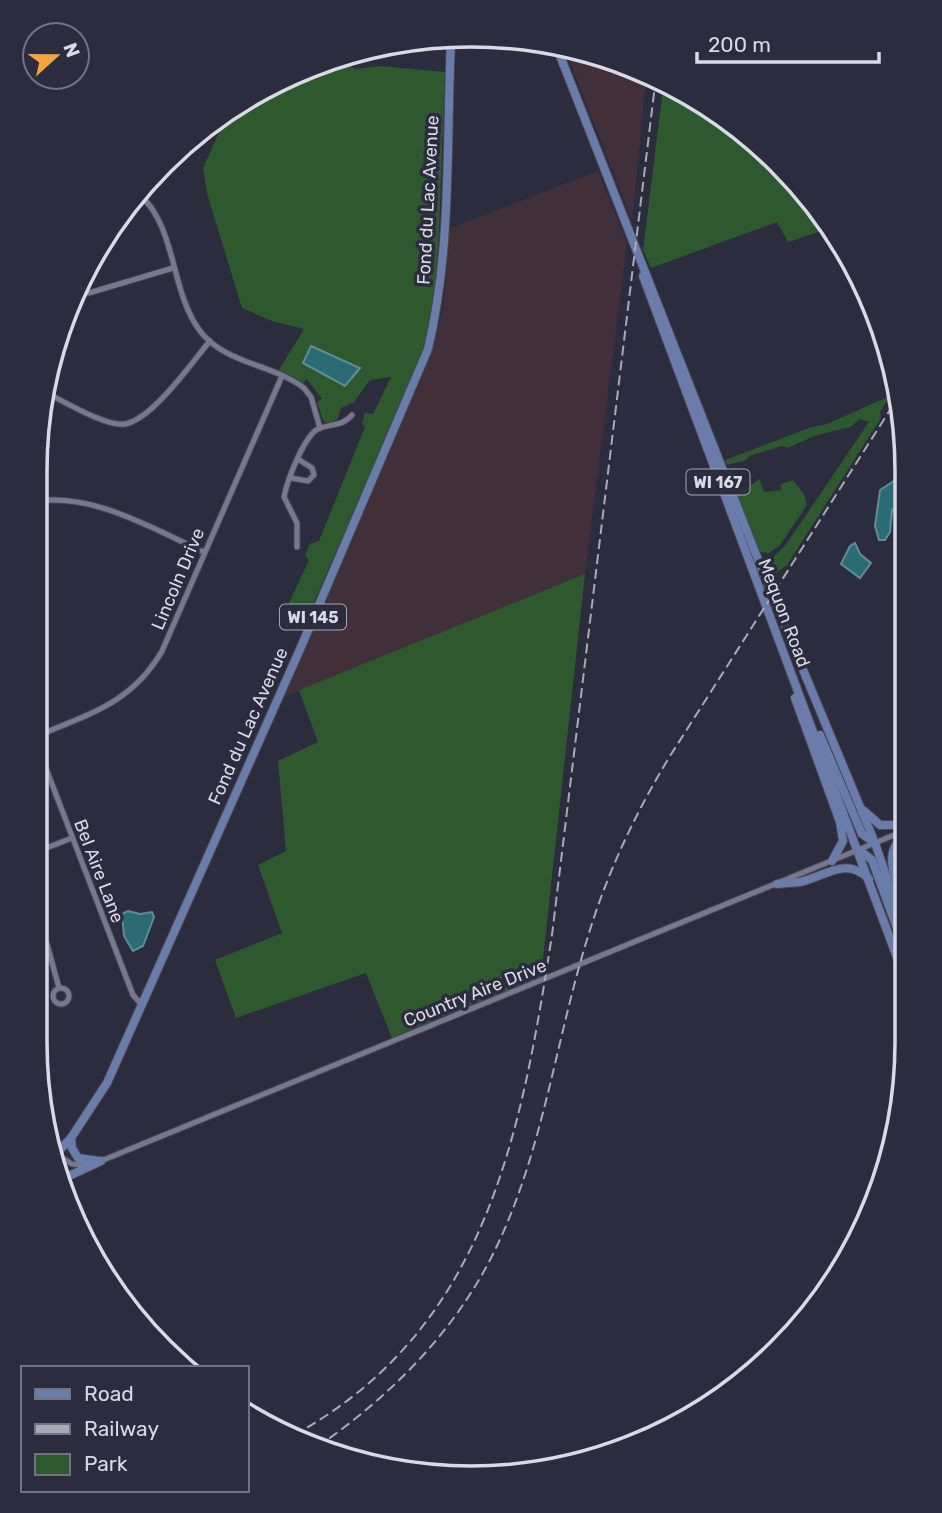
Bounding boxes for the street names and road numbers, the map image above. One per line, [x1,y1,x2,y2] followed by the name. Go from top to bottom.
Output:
[413,115,443,285] street label: Fond du Lac Avenue
[686,470,750,495] road number: WI 167
[147,525,209,633] street label: Lincoln Drive
[753,556,815,670] street label: Mequon Road
[280,604,346,630] road number: WI 145
[203,644,293,808] street label: Fond du Lac Avenue
[69,816,129,926] street label: Bel Aire Lane
[400,954,550,1032] street label: Country Aire Drive

